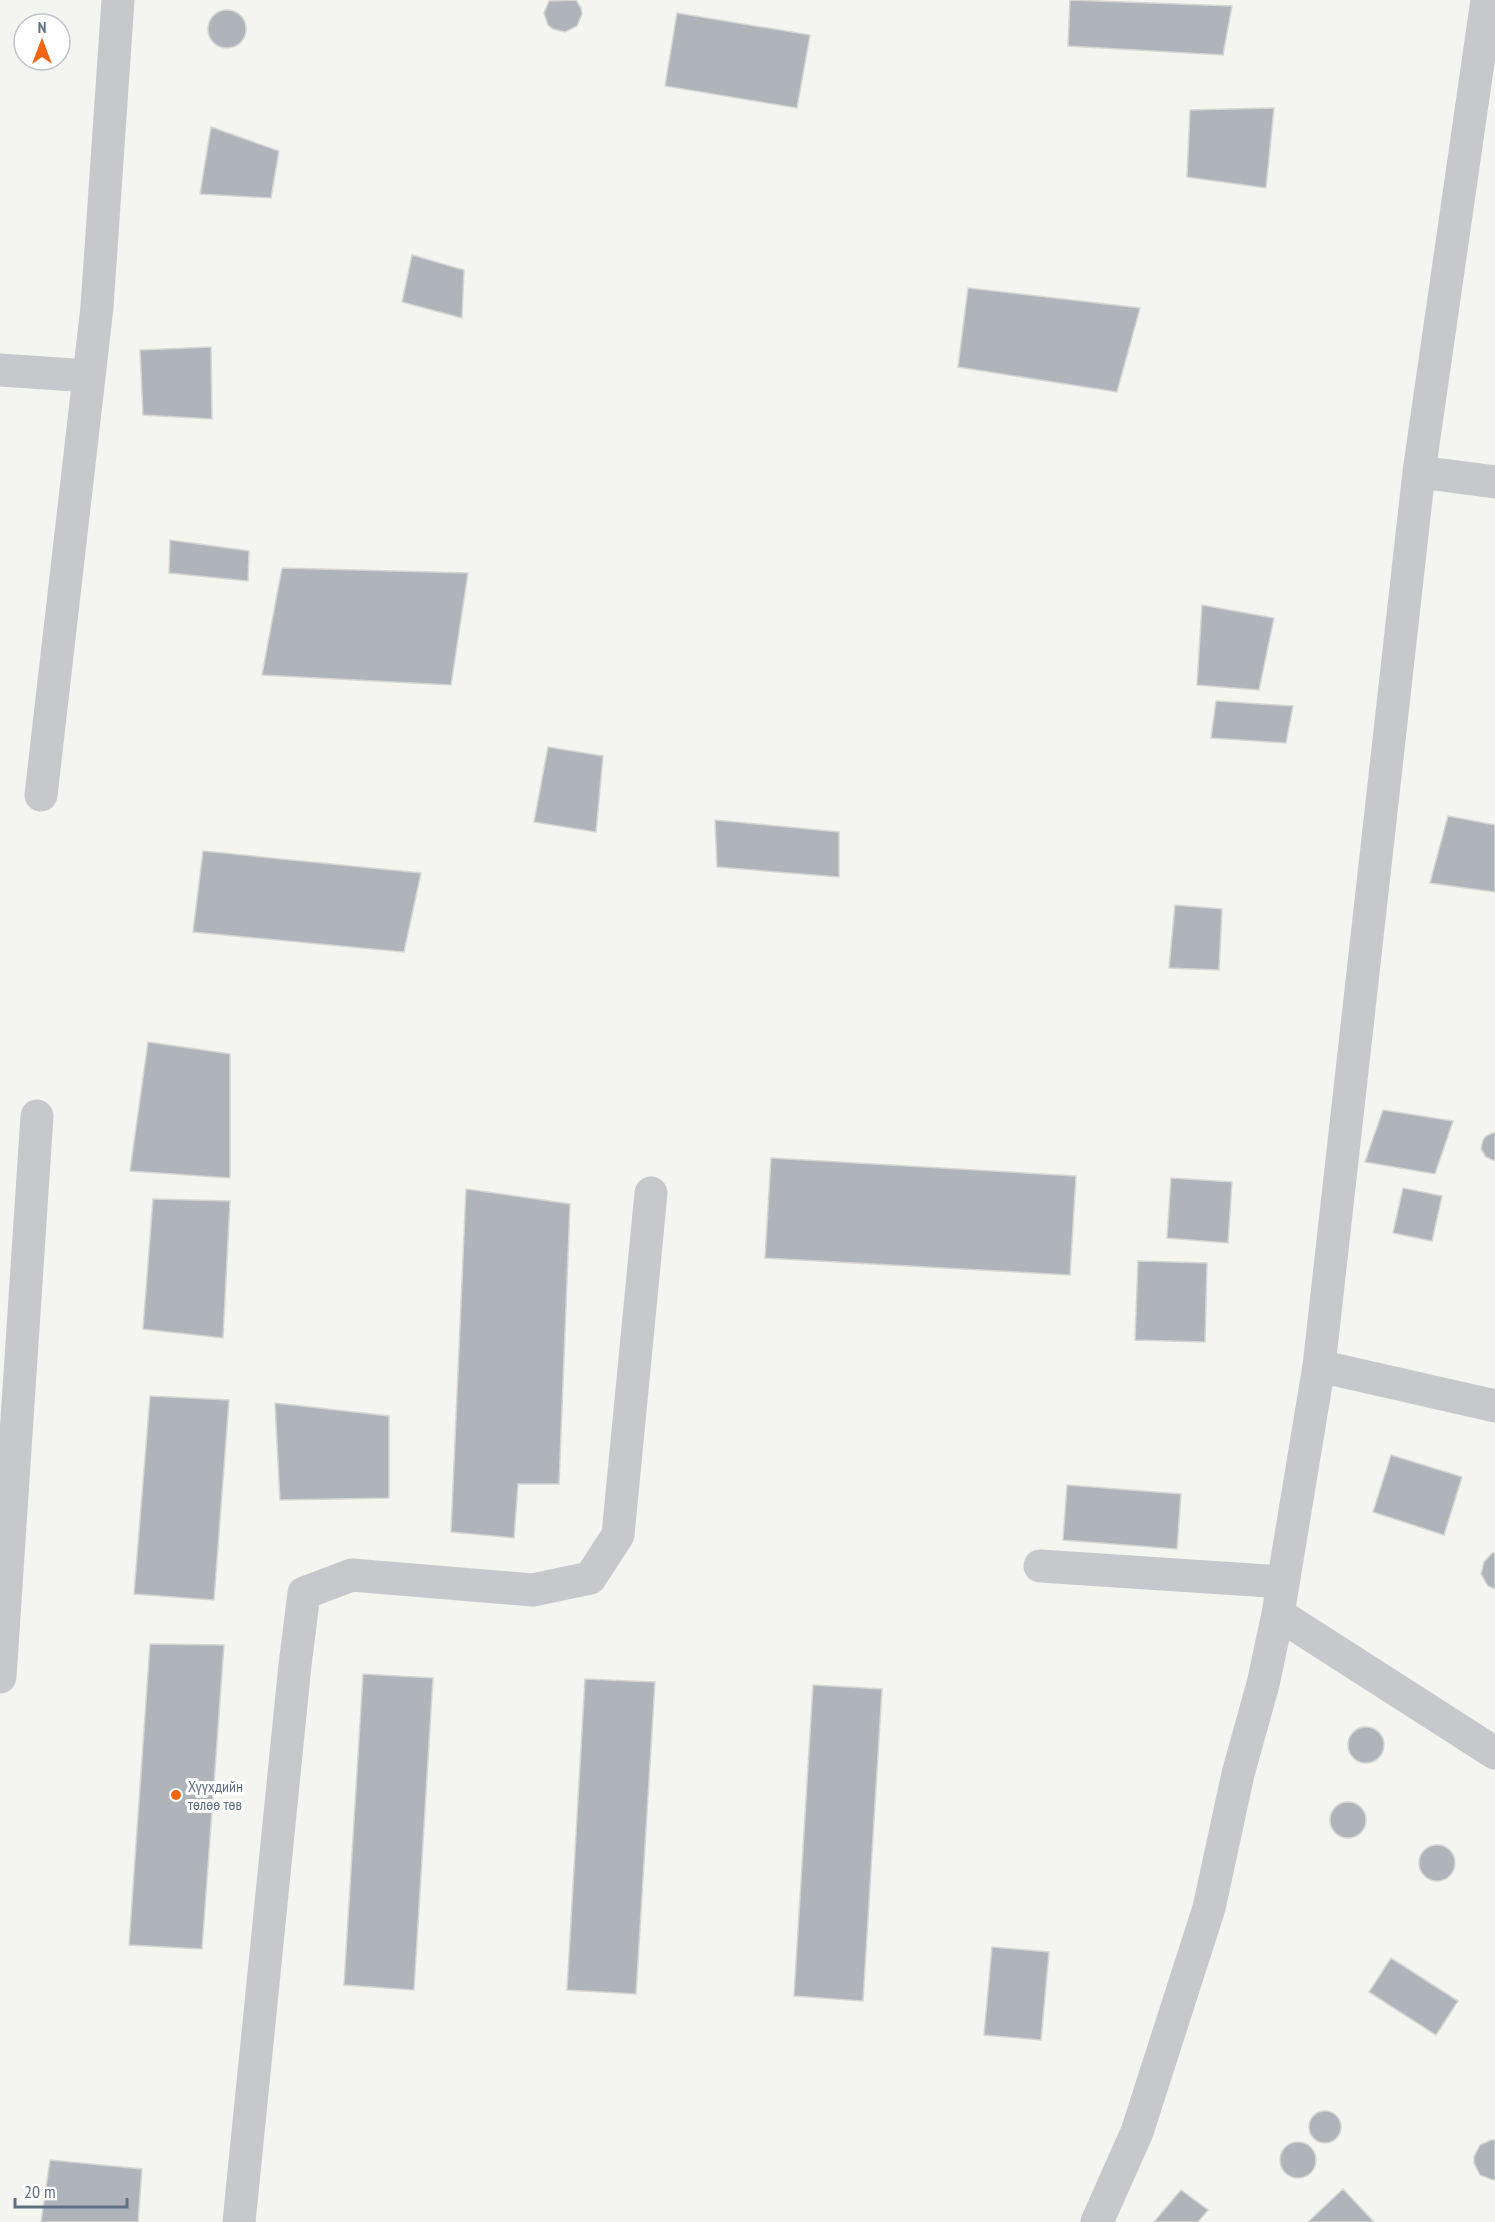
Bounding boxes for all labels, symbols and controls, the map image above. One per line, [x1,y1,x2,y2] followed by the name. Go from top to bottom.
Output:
[12,12,72,72] north arrow
[38,17,46,37] text: N
[188,1776,243,1814] place label: Хүүхдийн төлөө төв
[169,1788,183,1802] marker: Хүүхдийн төлөө төв
[15,2171,128,2209] scale bar
[24,2180,56,2203] text: 20 m

